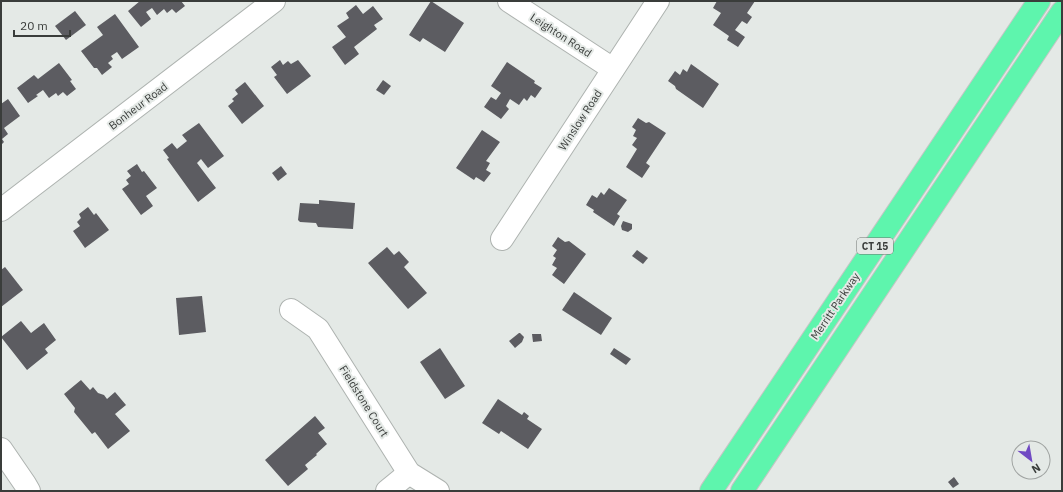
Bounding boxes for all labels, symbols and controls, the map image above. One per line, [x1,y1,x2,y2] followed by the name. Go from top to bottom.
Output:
[528,10,594,60] street label: Leighton Road
[14,12,70,38] scale bar
[20,18,48,33] text: 20 m
[106,79,170,133] street label: Bonheur Road
[555,87,605,153] street label: Winslow Road
[857,238,893,254] road number: CT 15
[807,269,863,342] street label: Merritt Parkway
[336,363,392,439] street label: Fieldstone Court
[1011,440,1051,480] north arrow
[1029,461,1043,477] text: N

